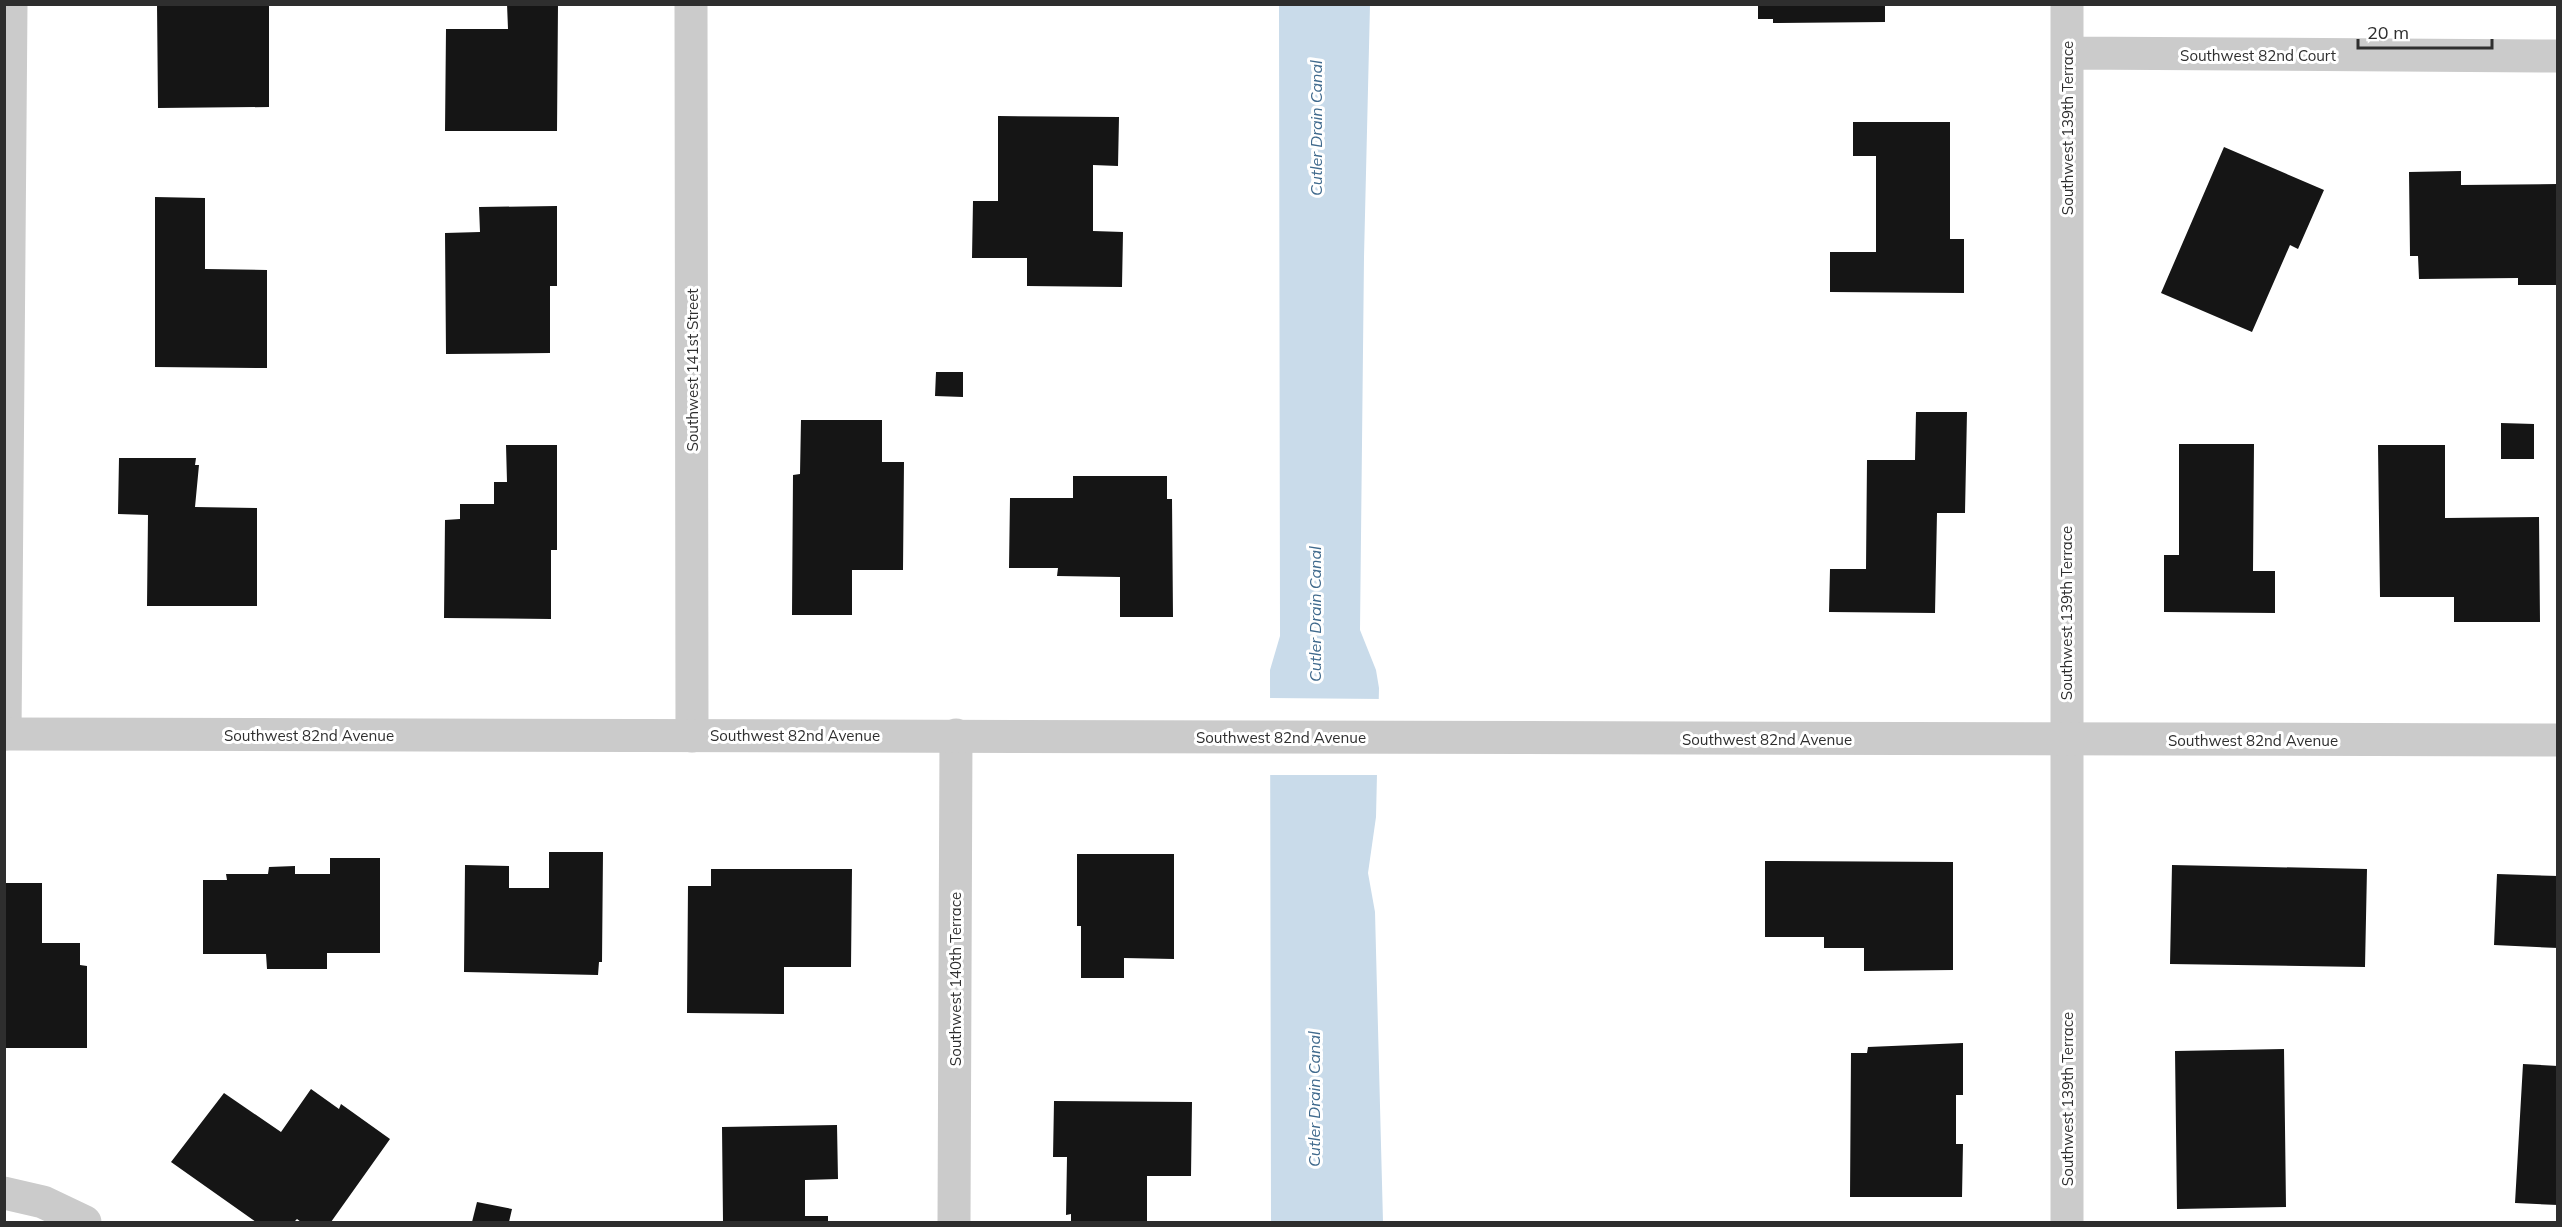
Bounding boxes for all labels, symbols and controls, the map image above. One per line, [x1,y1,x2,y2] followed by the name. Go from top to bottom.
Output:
[2358,12,2492,50] scale bar
[2367,21,2409,44] text: 20 m
[2058,41,2077,215] street label: Southwest 139th Terrace
[2180,46,2336,65] street label: Southwest 82nd Court
[1306,60,1326,196] water label: Cutler Drain Canal
[683,288,702,452] street label: Southwest 141st Street
[2057,526,2076,700] street label: Southwest 139th Terrace
[1305,546,1325,682] water label: Cutler Drain Canal
[224,726,394,745] street label: Southwest 82nd Avenue
[710,726,880,745] street label: Southwest 82nd Avenue
[1196,728,1366,747] street label: Southwest 82nd Avenue
[1682,730,1852,749] street label: Southwest 82nd Avenue
[2168,731,2338,750] street label: Southwest 82nd Avenue
[946,892,965,1066] street label: Southwest 140th Terrace
[2058,1012,2077,1186] street label: Southwest 139th Terrace
[1304,1031,1324,1167] water label: Cutler Drain Canal

